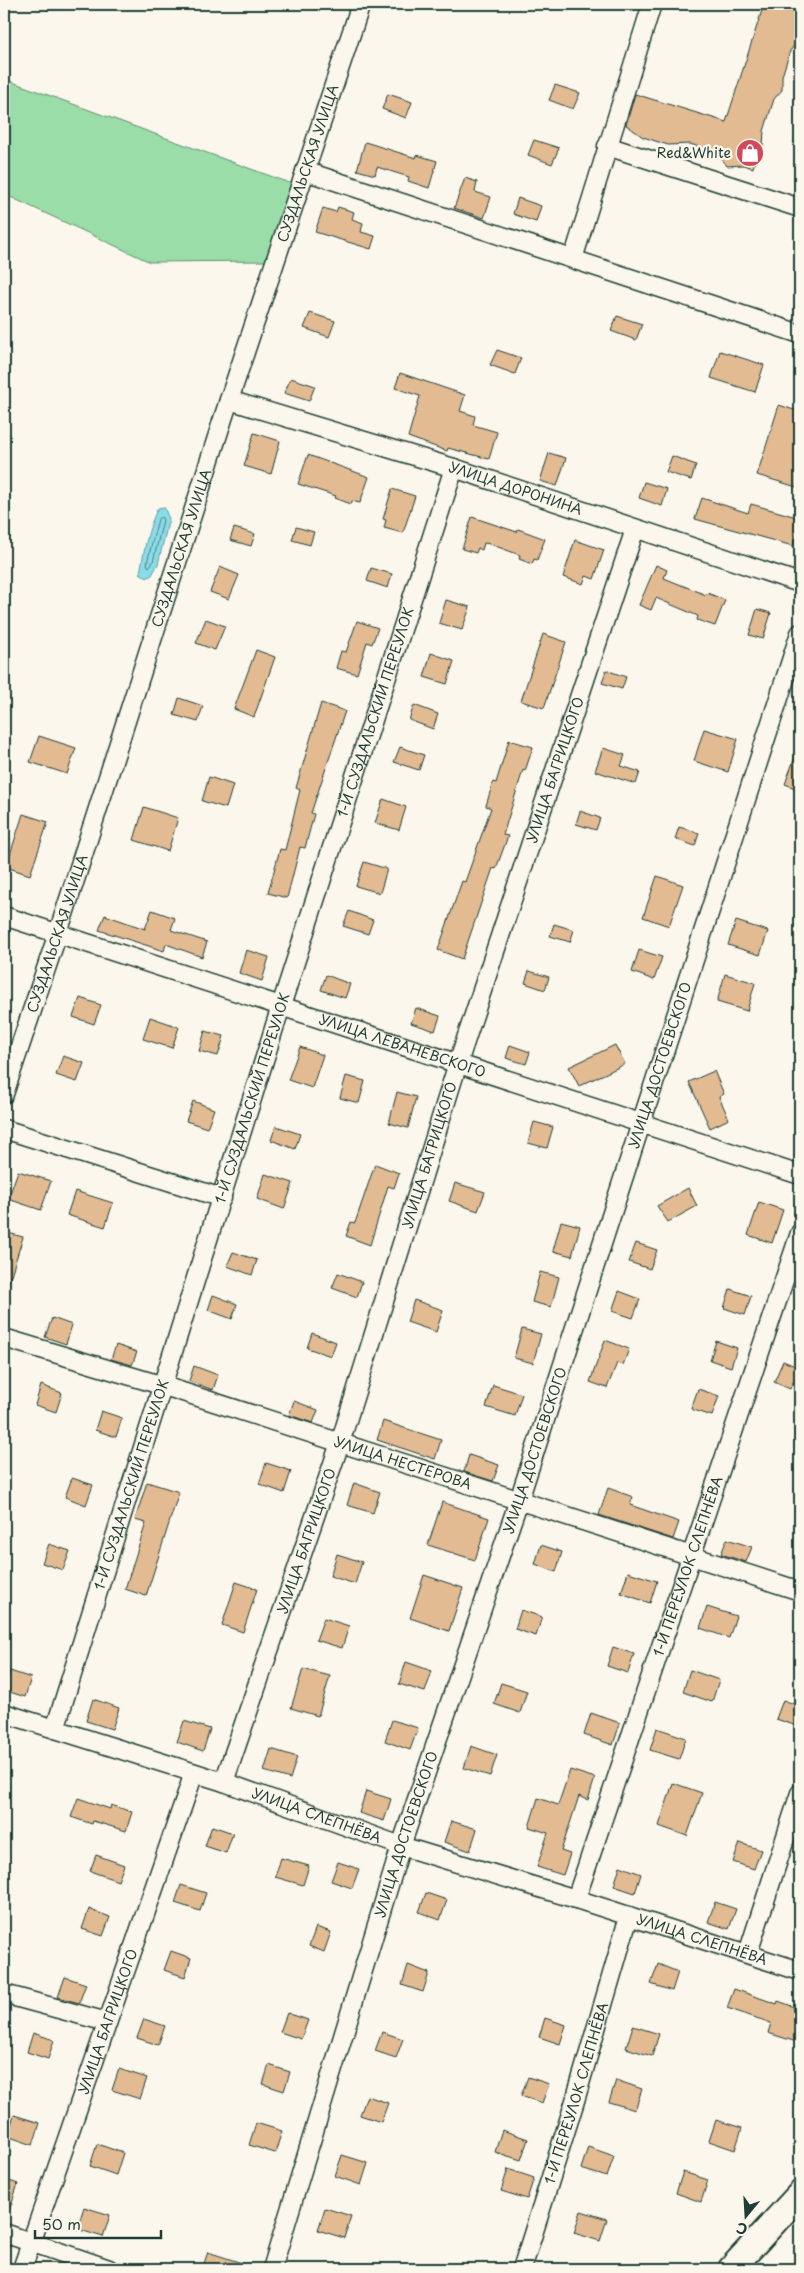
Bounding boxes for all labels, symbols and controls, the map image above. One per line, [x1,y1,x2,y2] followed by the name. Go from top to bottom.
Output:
[271,81,344,245] street label: СУЗДАЛЬСКАЯ УЛИЦА
[735,138,765,168] shop icon: Red&White
[656,142,731,163] place label: Red&White
[446,456,586,520] street label: УЛИЦА ДОРОНИНА
[146,466,216,630] street label: СУЗДАЛЬСКАЯ УЛИЦА
[331,604,419,820] street label: 1-Й СУЗДАЛЬСКИЙ ПЕРЕУЛОК
[521,694,589,845] street label: УЛИЦА БАГРИЦКОГО
[21,851,93,1015] street label: СУЗДАЛЬСКАЯ УЛИЦА
[623,979,696,1151] street label: УЛИЦА ДОСТОЕВСКОГО
[209,990,295,1206] street label: 1-Й СУЗДАЛЬСКИЙ ПЕРЕУЛОК
[317,1008,489,1082] street label: УЛИЦА ЛЕВАНЕВСКОГО
[396,1079,462,1231] street label: УЛИЦА БАГРИЦКОГО
[497,1364,571,1536] street label: УЛИЦА ДОСТОЕВСКОГО
[88,1377,174,1592] street label: 1-Й СУЗДАЛЬСКИЙ ПЕРЕУЛОК
[332,1431,474,1494] street label: УЛИЦА НЕСТЕРОВА
[271,1465,341,1616] street label: УЛИЦА БАГРИЦКОГО
[647,1473,727,1659] street label: 1-Й ПЕРЕУЛОК СЛЕПНЁВА
[369,1748,443,1920] street label: УЛИЦА ДОСТОЕВСКОГО
[249,1782,384,1848] street label: УЛИЦА СЛЕПНЁВА
[634,1908,770,1970] street label: УЛИЦА СЛЕПНЁВА
[72,1946,142,2097] street label: УЛИЦА БАГРИЦКОГО
[538,2000,613,2187] street label: 1-Й ПЕРЕУЛОК СЛЕПНЁВА
[722,2190,772,2240] north arrow
[35,2208,161,2240] scale bar
[42,2212,81,2235] text: 50 m
[734,2217,750,2240] text: С

